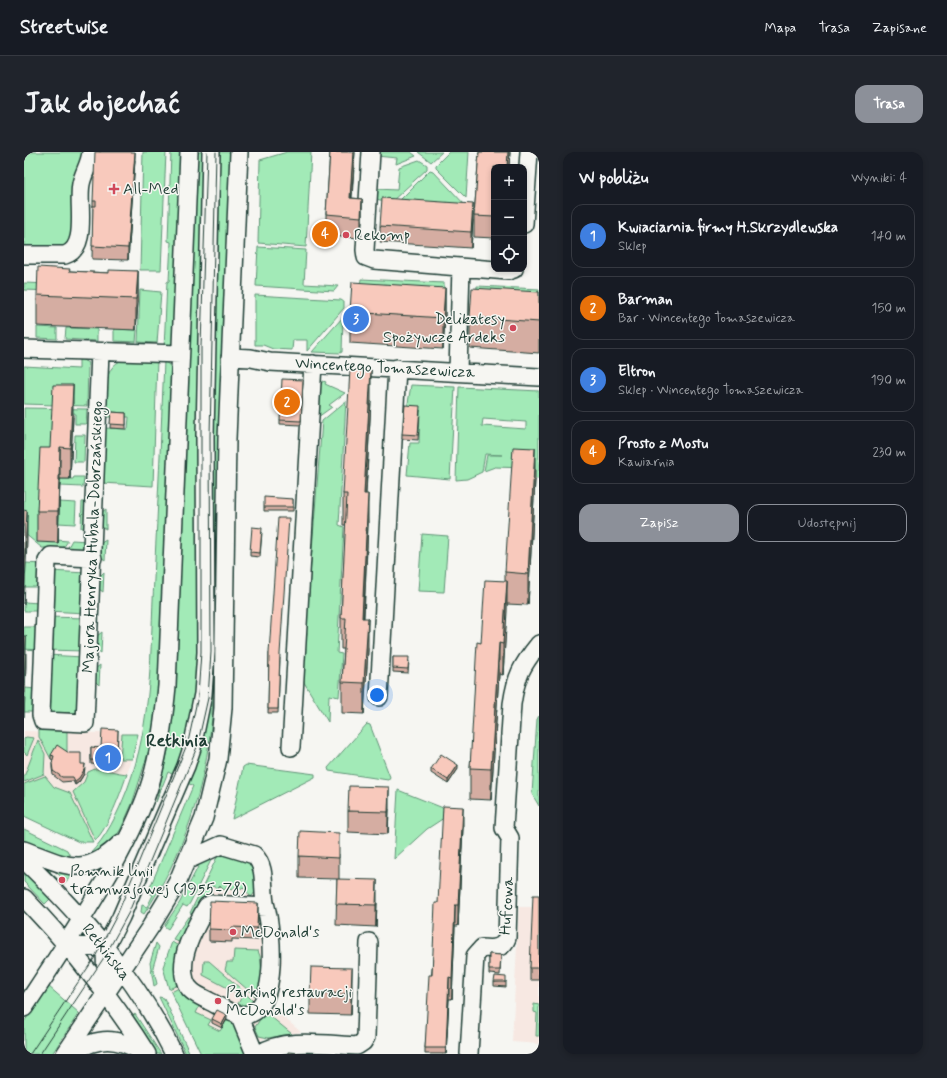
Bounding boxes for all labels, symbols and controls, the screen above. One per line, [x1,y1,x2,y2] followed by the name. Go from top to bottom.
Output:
[20,15,108,40] text: Streetwise
[765,19,796,37] text: Mapa
[818,19,850,37] text: Trasa
[872,19,927,37] text: Zapisane
[855,85,923,123] button: Trasa
[24,86,180,123] text: Jak dojechać
[491,164,527,272] map controls
[491,164,527,200] button: +
[579,167,648,189] text: W pobliżu
[851,170,907,187] text: Wyniki: 4
[123,179,178,200] place label: All-Med
[108,183,120,195] marker: All-Med
[491,200,527,236] button: −
[618,218,838,238] text: Kwiaciarnia firmy H.Skrzydlewska
[312,219,338,249] pin: 4
[354,225,410,246] place label: Rekomp
[590,228,596,245] text: 1
[871,228,906,245] text: 140 m
[341,230,351,240] marker: Rekomp
[491,236,527,272] button: locate
[618,238,647,255] text: Sklep
[618,290,672,310] text: Barman
[590,300,596,317] text: 2
[872,300,906,317] text: 150 m
[343,304,369,334] pin: 3
[383,309,505,348] place label: Delikatesy Spożywcze Ardeks
[618,310,795,327] text: Bar · Wincentego Tomaszewicza
[508,323,518,333] marker: Delikatesy Spożywcze Ardeks
[294,353,476,384] street label: Wincentego Tomaszewicza
[618,362,656,382] text: Eltron
[590,372,596,389] text: 3
[871,372,906,389] text: 190 m
[618,382,803,399] text: Sklep · Wincentego Tomaszewicza
[274,387,300,417] pin: 2
[78,401,109,673] street label: Majora Henryka Hubala-Dobrzańskiego
[618,434,708,454] text: Prosto z Mostu
[589,444,597,461] text: 4
[872,444,906,461] text: 230 m
[618,454,675,471] text: Kawiarnia
[579,504,739,542] button: Zapisz
[747,504,907,542] button: Udostępnij
[367,685,387,705] your location
[146,729,208,753] district label: Retkinia
[95,743,121,773] pin: 1
[69,861,247,900] place label: Pomnik linii tramwajowej (1955-78)
[57,875,67,885] marker: Pomnik linii tramwajowej (1955-78)
[495,876,519,936] street label: Hufcowa
[77,919,135,985] street label: Retkińska
[241,922,320,943] place label: McDonald's
[228,927,238,937] marker: McDonald's
[226,982,352,1021] place label: Parking restauracji McDonald's
[213,996,223,1006] marker: Parking restauracji McDonald's

